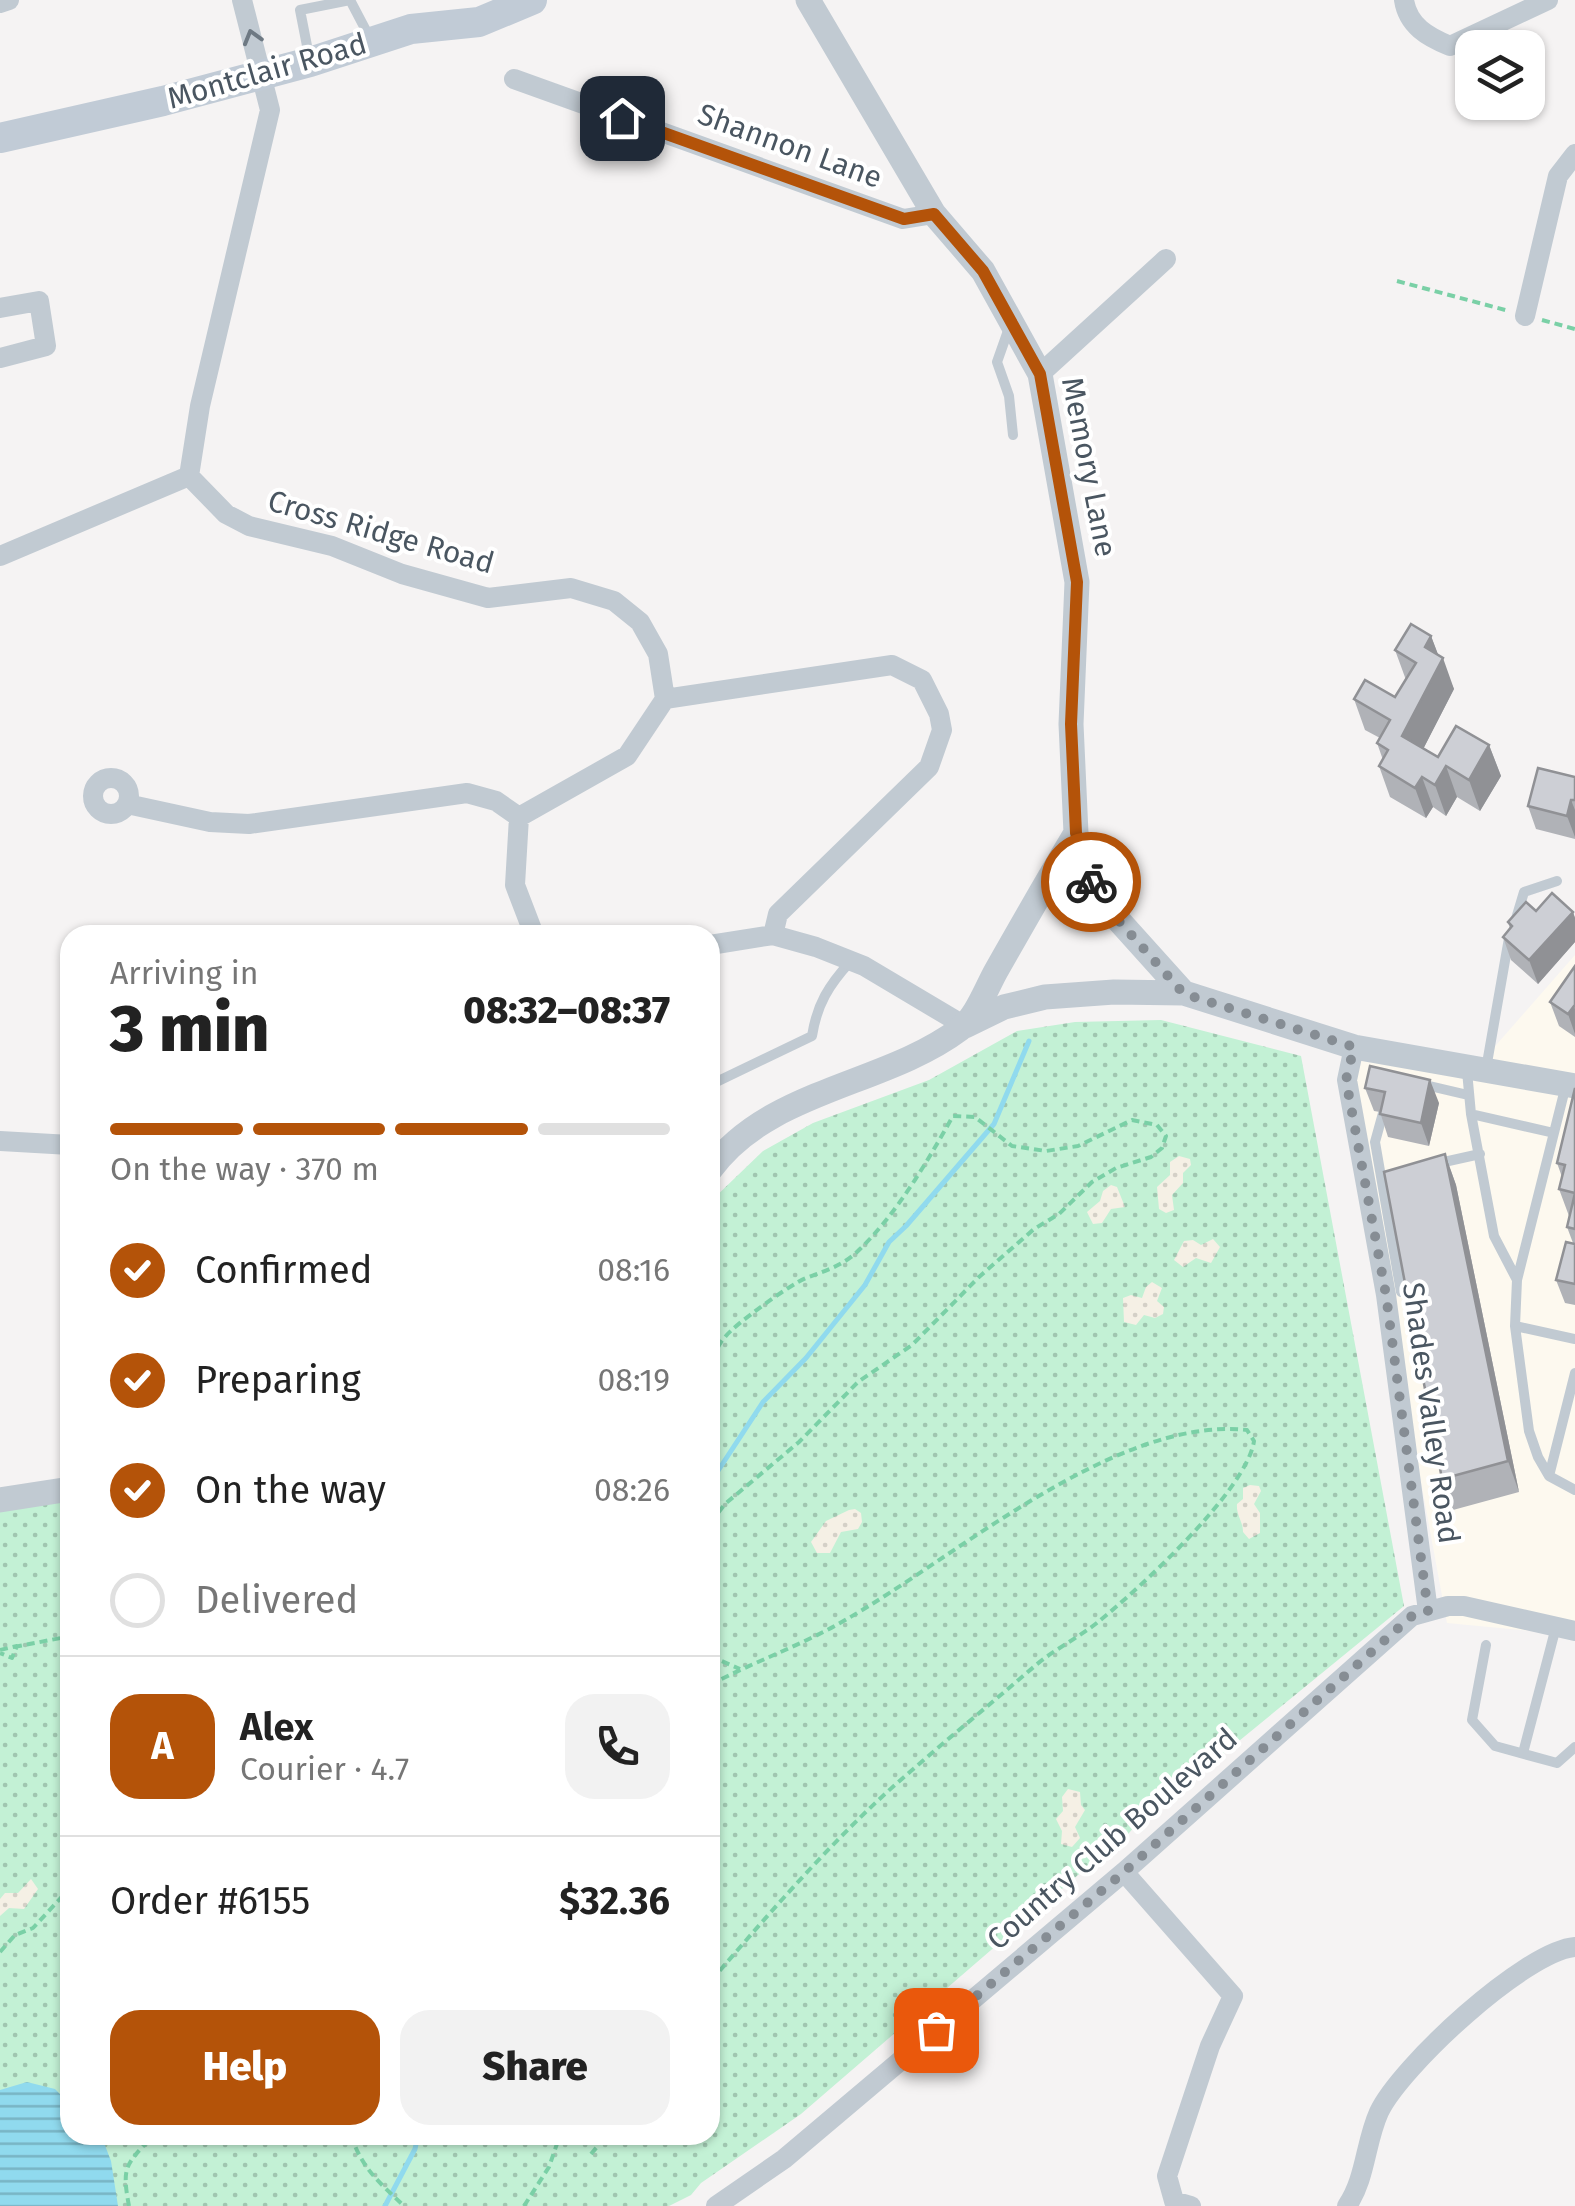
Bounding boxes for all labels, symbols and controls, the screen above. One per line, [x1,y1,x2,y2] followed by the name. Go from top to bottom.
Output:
[163,25,371,117] street label: Montclair Road
[243,29,264,46] one-way arrow
[1455,30,1545,120] map controls
[1455,30,1545,120] button: layers
[580,76,665,161] pin
[595,91,650,146] icon: home
[693,96,887,196] street label: Shannon Lane
[1054,374,1124,560] street label: Memory Lane
[264,483,498,581] street label: Cross Ridge Road
[1041,832,1141,932] courier
[1064,855,1119,910] icon: bike
[110,954,258,992] text: Arriving in
[463,987,670,1033] text: 08:32–08:37
[110,990,269,1068] text: 3 min
[110,1150,379,1188] text: On the way · 370 m
[110,1243,165,1298] icon: check
[195,1247,373,1293] text: Confirmed
[597,1251,670,1289] text: 08:16
[1395,1280,1467,1546] street label: Shades Valley Road
[110,1353,165,1408] icon: check
[195,1357,361,1403] text: Preparing
[597,1361,670,1399] text: 08:19
[110,1463,165,1518] icon: check
[195,1467,386,1513] text: On the way
[594,1471,670,1509] text: 08:26
[195,1577,358,1623] text: Delivered
[565,1694,670,1799] button: phone
[240,1704,313,1750] text: Alex
[980,1721,1244,1957] street label: Country Club Boulevard
[151,1723,174,1769] text: A
[240,1750,409,1788] text: Courier · 4.7
[110,1878,310,1924] text: Order #6155
[559,1878,670,1924] text: $32.36
[894,1988,979,2073] pin
[909,2003,964,2058] icon: bag
[110,2010,380,2125] button: Help
[400,2010,670,2125] button: Share

